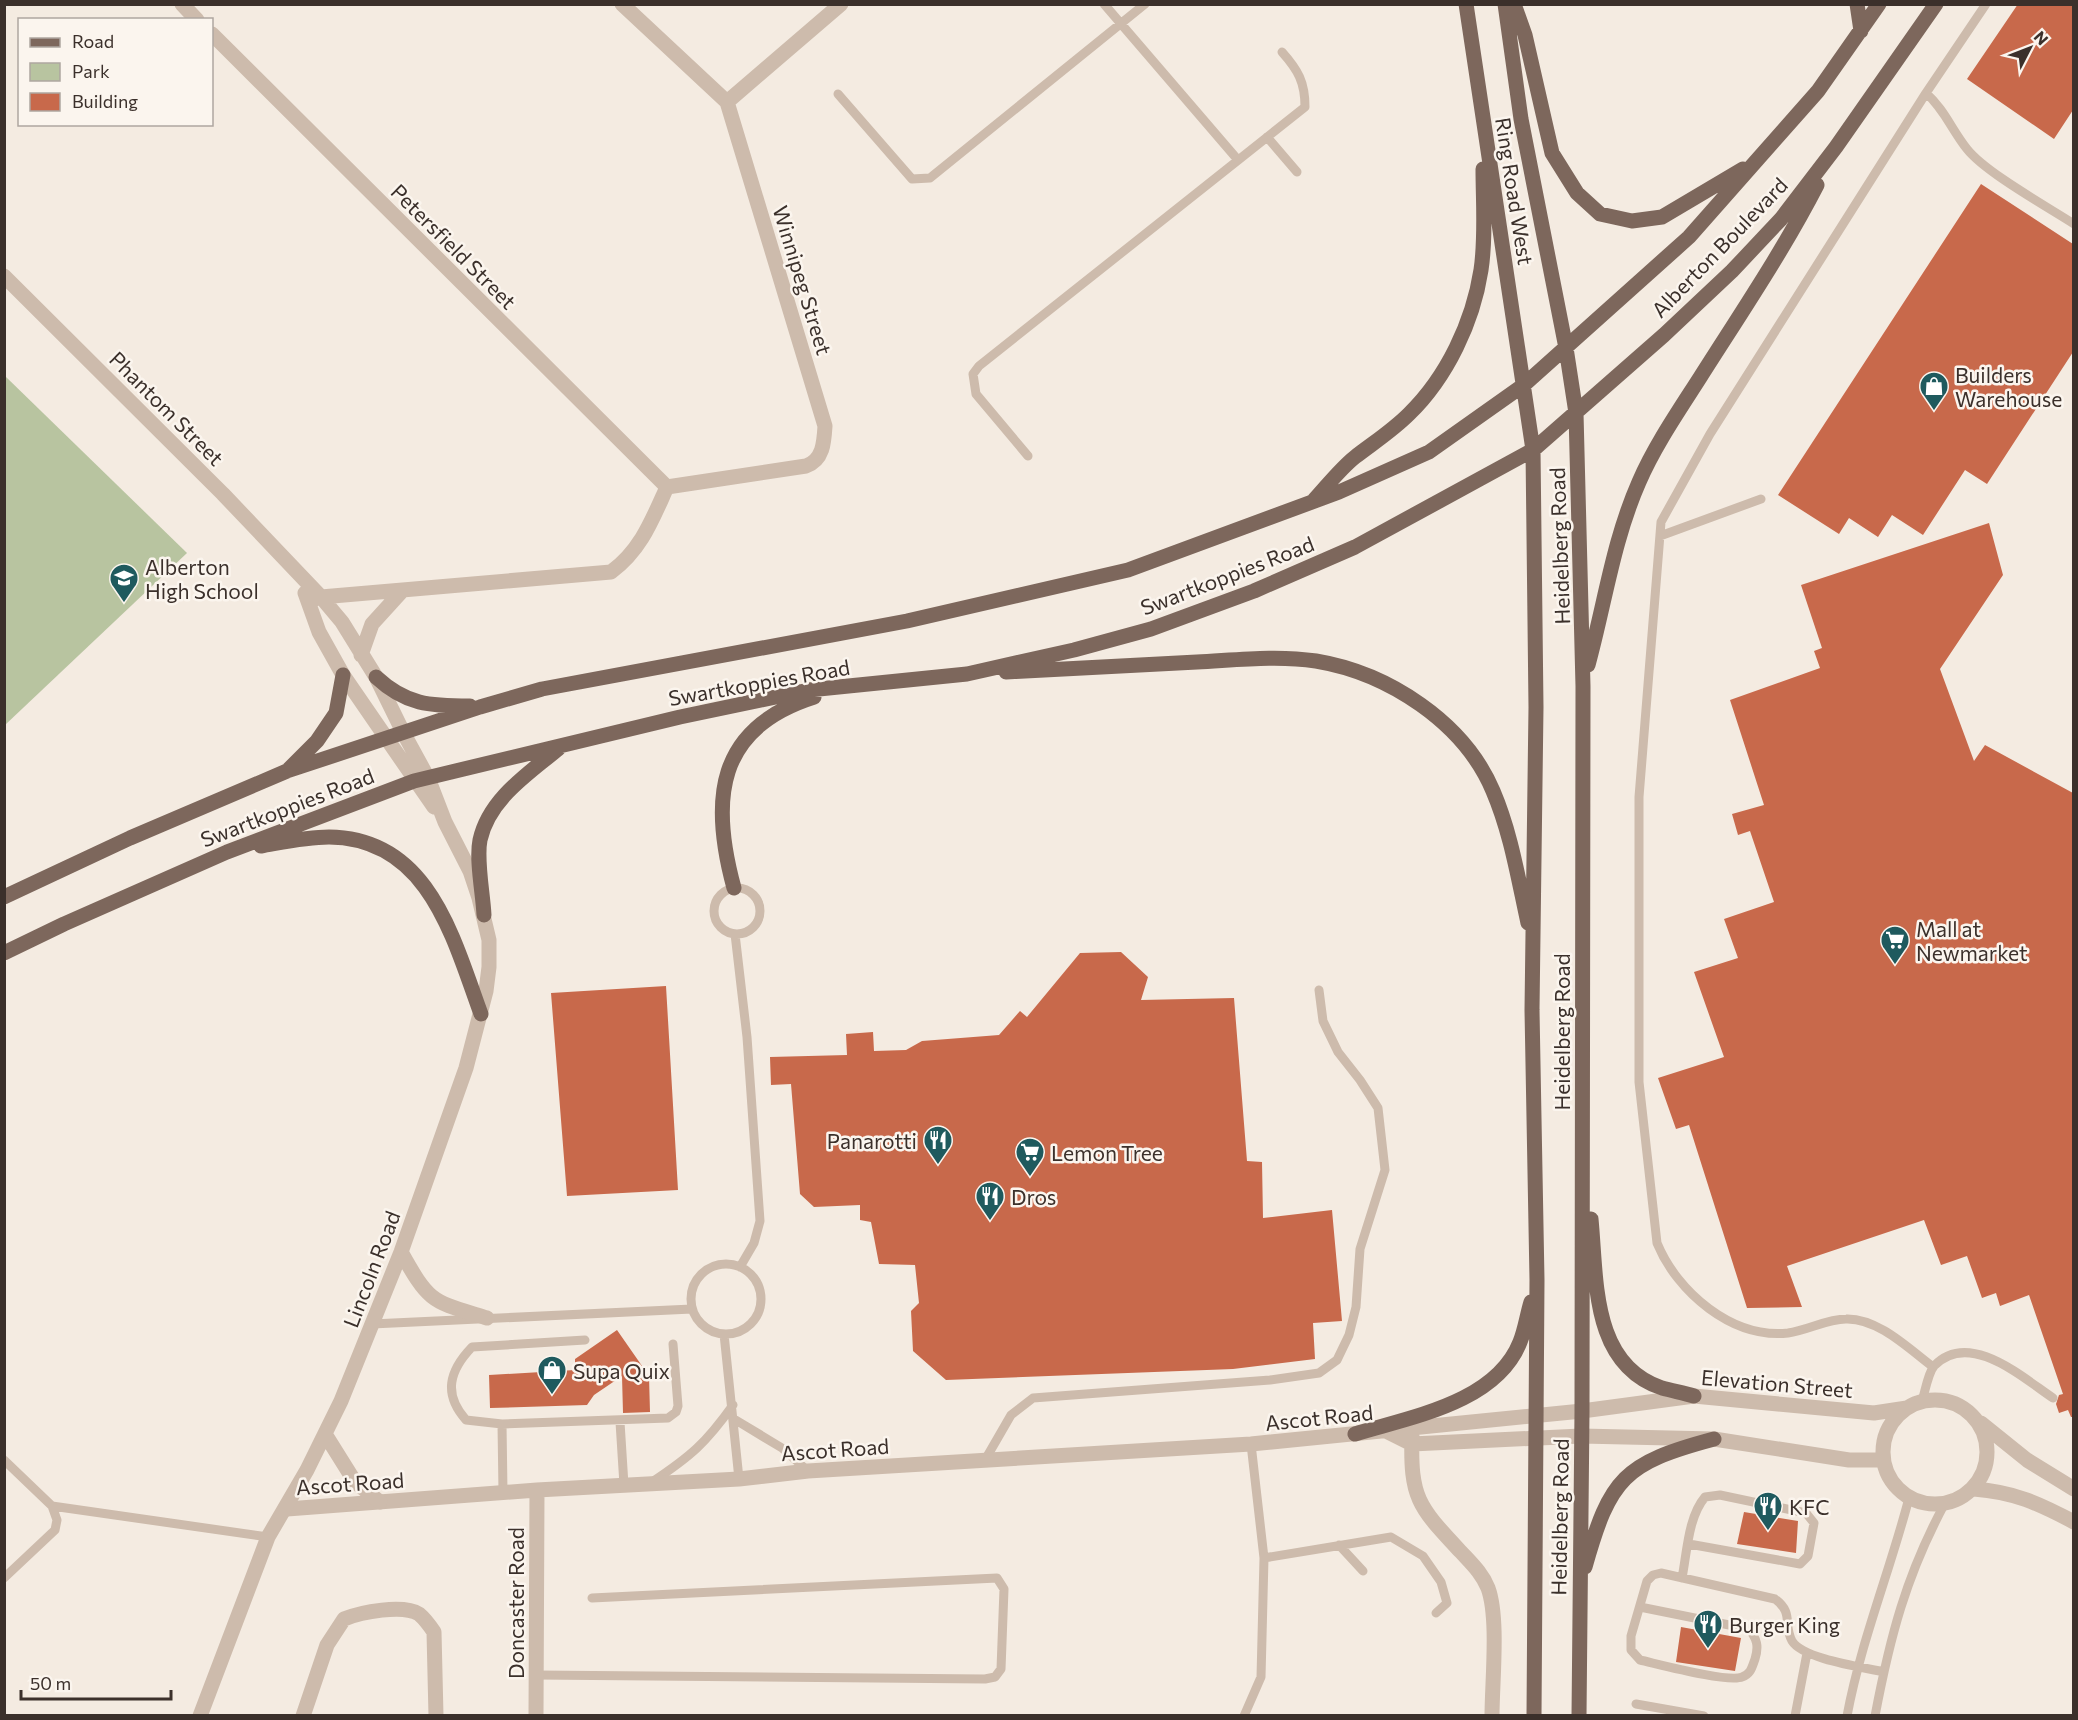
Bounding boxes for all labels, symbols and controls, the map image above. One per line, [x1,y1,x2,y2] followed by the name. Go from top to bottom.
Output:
[18,18,213,126] legend
[2000,18,2060,78] north arrow
[2030,27,2053,48] text: N
[72,30,114,52] text: Road
[72,60,110,82] text: Park
[72,90,138,112] text: Building
[1491,115,1539,267] street label: Ring Road West
[1646,172,1792,322] street label: Alberton Boulevard
[386,178,522,314] street label: Petersfield Street
[768,202,838,358] street label: Winnipeg Street
[105,346,229,470] street label: Phantom Street
[1955,362,2062,411] place label: Builders Warehouse
[1918,370,1950,412] shop icon: Builders Warehouse
[1544,467,1574,625] street label: Heidelberg Road
[1137,530,1317,620] street label: Swartkoppies Road
[145,554,259,603] place label: Alberton High School
[108,562,140,604] school or university icon: Alberton High School
[666,654,852,710] street label: Swartkoppies Road
[197,762,377,852] street label: Swartkoppies Road
[1916,916,2028,965] place label: Mall at Newmarket
[1879,924,1911,966] supermarket icon: Mall at Newmarket
[1549,953,1574,1111] street label: Heidelberg Road
[922,1124,954,1166] restaurant icon: Panarotti
[827,1128,917,1153] place label: Panarotti
[1014,1136,1046,1178] supermarket icon: Lemon Tree
[1051,1140,1163,1165] place label: Lemon Tree
[974,1180,1006,1222] restaurant icon: Dros
[1011,1184,1056,1209] place label: Dros
[337,1207,405,1331] street label: Lincoln Road
[536,1354,568,1396] shop icon: Supa Quix
[573,1358,670,1383] place label: Supa Quix
[1700,1364,1854,1402] street label: Elevation Street
[1264,1399,1374,1435] street label: Ascot Road
[780,1433,890,1465] street label: Ascot Road
[1545,1438,1573,1596] street label: Heidelberg Road
[295,1467,405,1499] street label: Ascot Road
[1752,1490,1784,1532] restaurant icon: KFC
[1789,1494,1830,1519] place label: KFC
[503,1527,528,1679] street label: Doncaster Road
[1692,1608,1724,1650] restaurant icon: Burger King
[1729,1612,1840,1637] place label: Burger King
[21,1663,171,1701] scale bar
[30,1672,71,1694] text: 50 m

